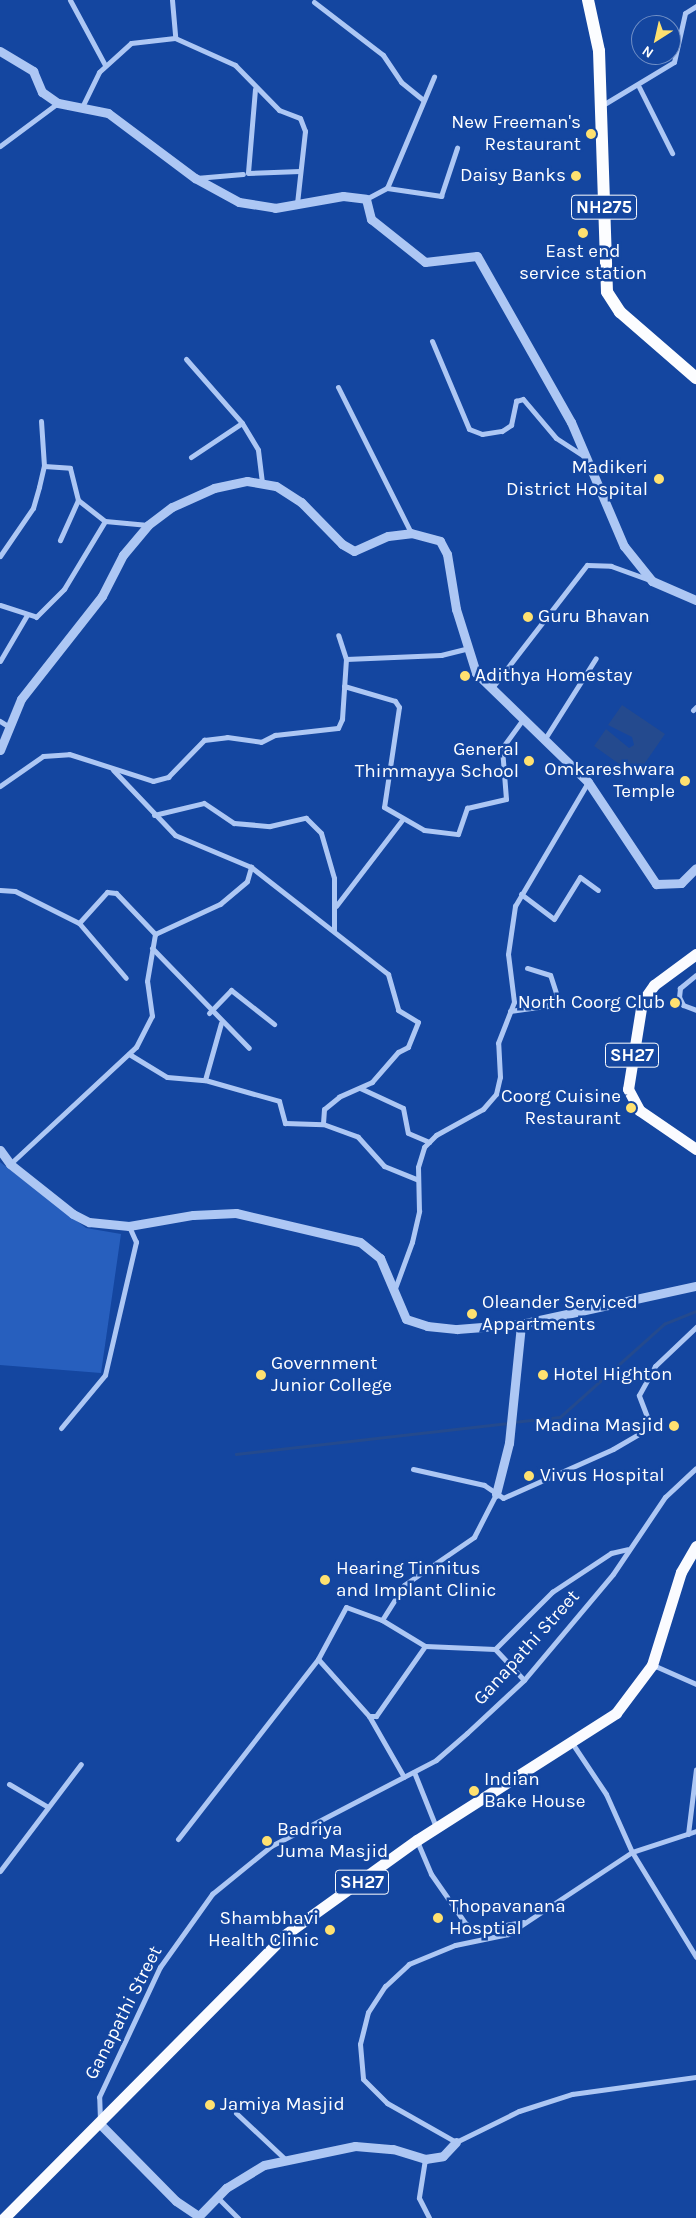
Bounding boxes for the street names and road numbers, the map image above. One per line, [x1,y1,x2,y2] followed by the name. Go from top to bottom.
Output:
[570,192,638,222] road number: NH275
[604,1040,660,1070] road number: SH27
[469,1586,585,1710] street label: Ganapathi Street
[334,1866,390,1898] road number: SH27
[80,1942,168,2084] street label: Ganapathi Street

